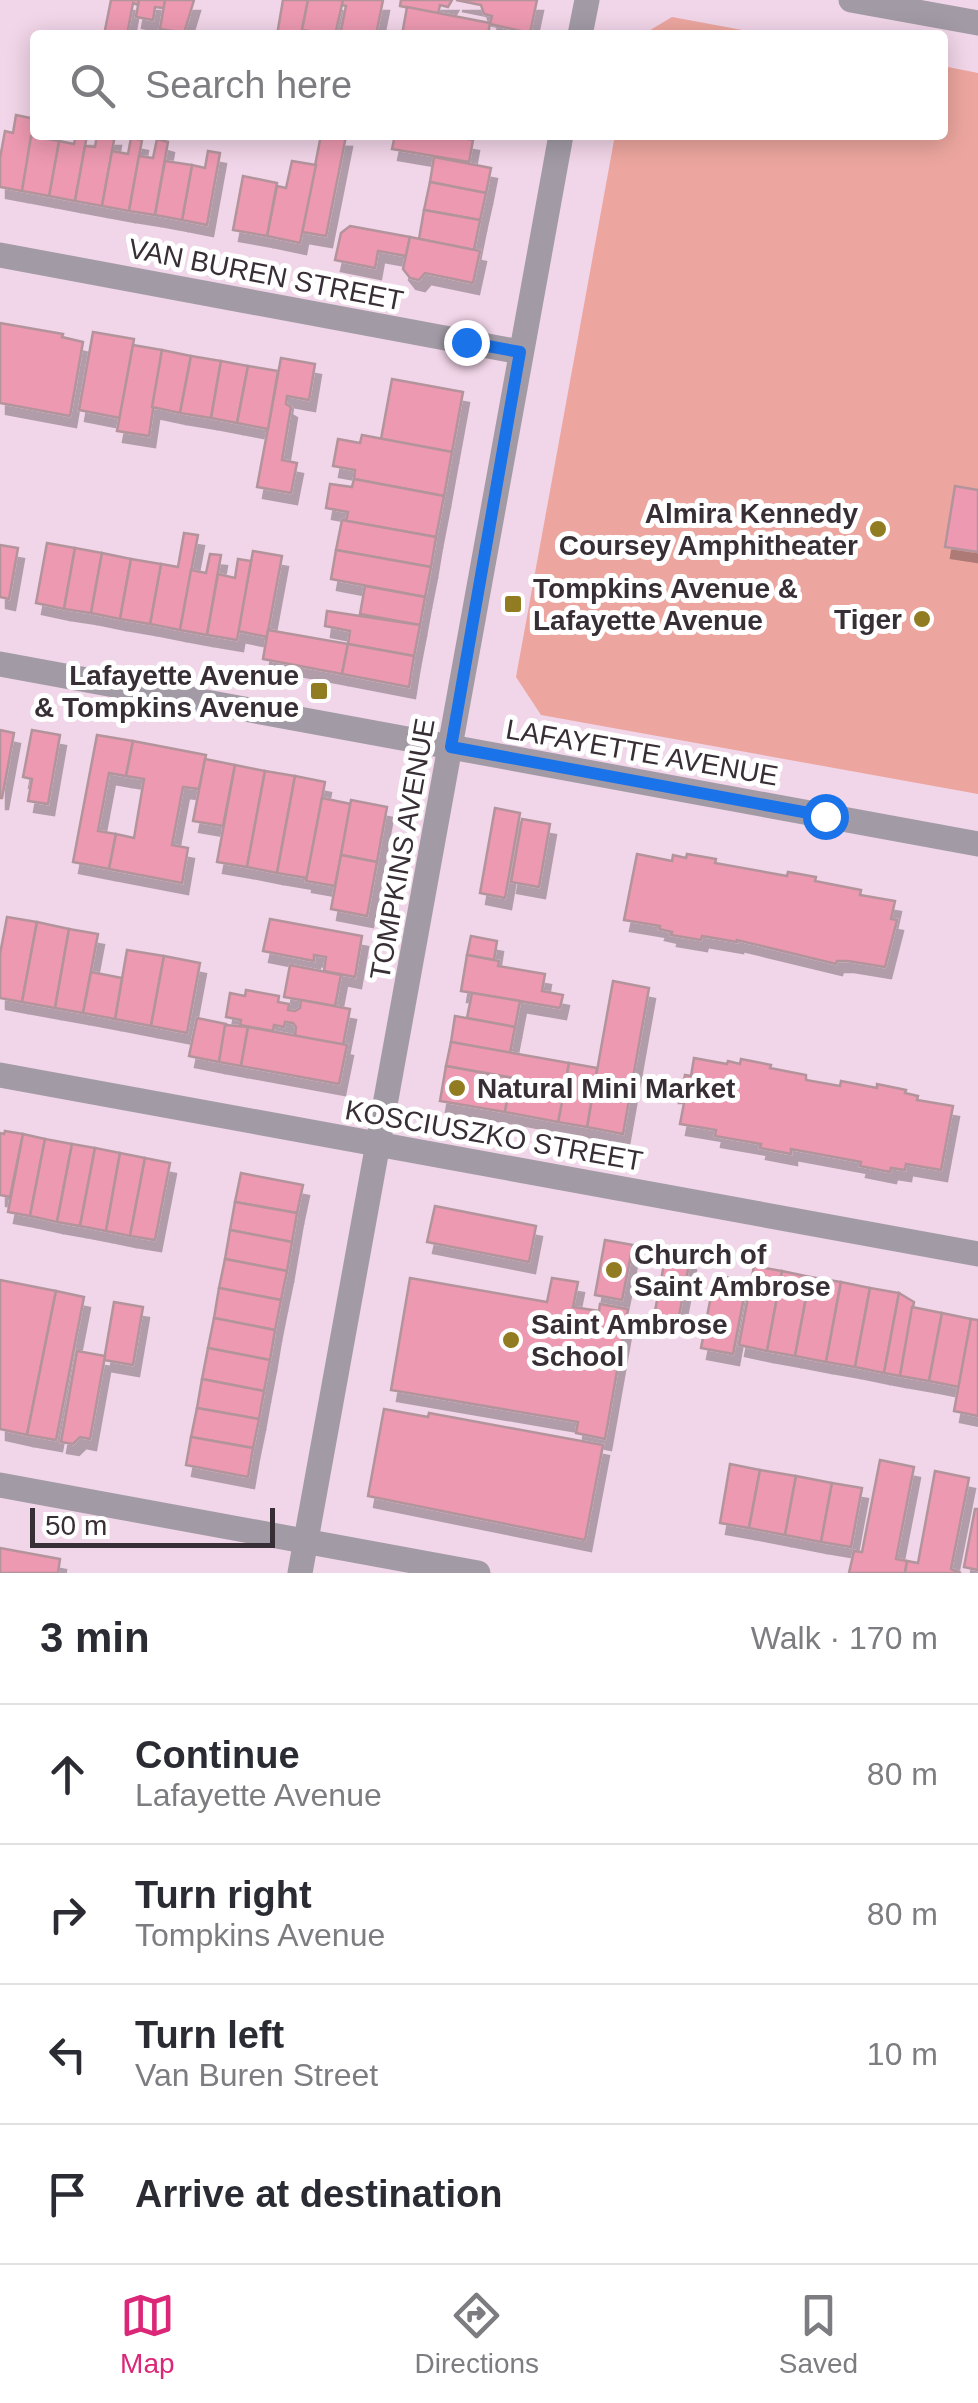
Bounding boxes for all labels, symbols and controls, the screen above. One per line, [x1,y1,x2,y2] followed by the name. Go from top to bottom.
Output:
[30,30,948,140] search box
[65,58,120,113] icon: search
[145,64,352,106] text: Search here
[126,233,406,316] street label: VAN BUREN STREET
[444,320,490,366] route end
[559,498,858,561] place label: Almira Kennedy Coursey Amphitheater
[867,518,889,540] marker: Almira Kennedy Coursey Amphitheater
[533,573,798,636] place label: Tompkins Avenue & Lafayette Avenue
[502,593,524,615] marker: Tompkins Avenue & Lafayette Avenue
[834,604,902,635] place label: Tiger
[911,608,933,630] marker: Tiger
[34,660,299,723] place label: Lafayette Avenue & Tompkins Avenue
[308,680,330,702] marker: Lafayette Avenue & Tompkins Avenue
[503,713,780,792] street label: LAFAYETTE AVENUE
[364,716,441,982] street label: TOMPKINS AVENUE
[803,794,849,840] route start
[477,1073,735,1104] place label: Natural Mini Market
[446,1077,468,1099] marker: Natural Mini Market
[343,1094,645,1177] street label: KOSCIUSZKO STREET
[634,1239,831,1302] place label: Church of Saint Ambrose
[603,1259,625,1281] marker: Church of Saint Ambrose
[531,1309,728,1372] place label: Saint Ambrose School
[500,1329,522,1351] marker: Saint Ambrose School
[30,1503,275,1548] scale bar
[45,1510,107,1541] text: 50 m
[40,1614,150,1661] text: 3 min
[751,1620,938,1656] text: Walk · 170 m
[135,1734,300,1776] text: Continue
[40,1747,95,1802] icon: ahead
[867,1756,938,1792] text: 80 m
[135,1777,382,1813] text: Lafayette Avenue
[135,1874,312,1916] text: Turn right
[40,1887,95,1942] icon: right
[867,1896,938,1932] text: 80 m
[135,1917,385,1953] text: Tompkins Avenue
[135,2014,284,2056] text: Turn left
[40,2027,95,2082] icon: left
[867,2036,938,2072] text: 10 m
[135,2057,378,2093] text: Van Buren Street
[40,2167,95,2222] icon: arrive
[135,2173,502,2215] text: Arrive at destination
[120,2288,175,2380] tab: Map
[415,2288,539,2380] tab: Directions
[779,2288,858,2380] tab: Saved

